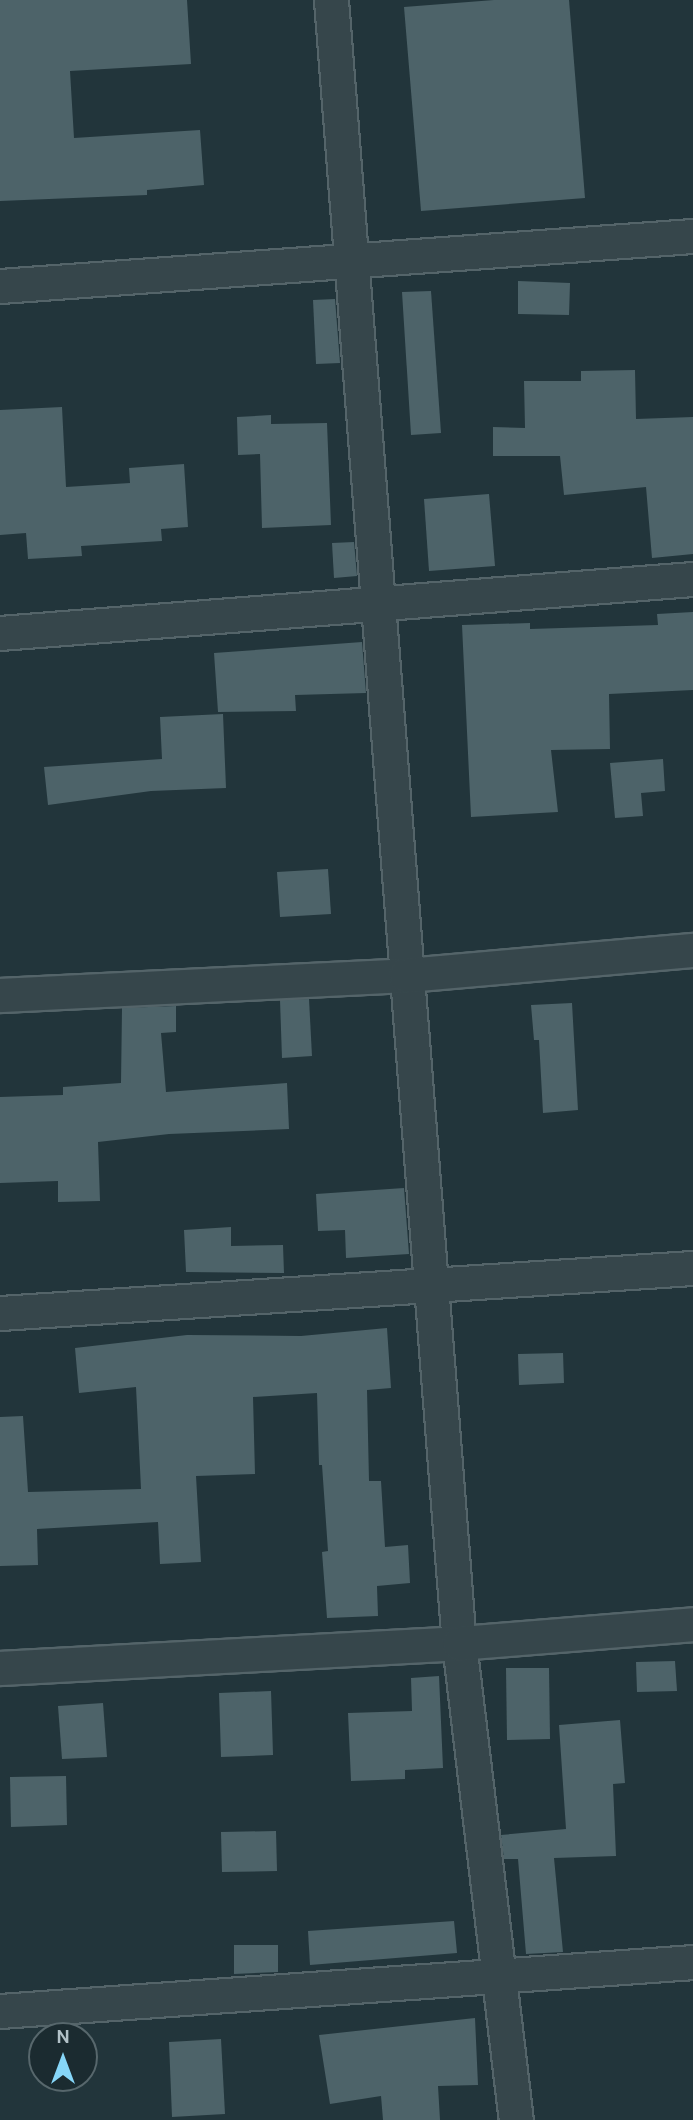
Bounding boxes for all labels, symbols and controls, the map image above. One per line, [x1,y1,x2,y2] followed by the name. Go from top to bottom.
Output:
[28,2022,98,2092] north arrow
[56,2026,70,2050] text: N

